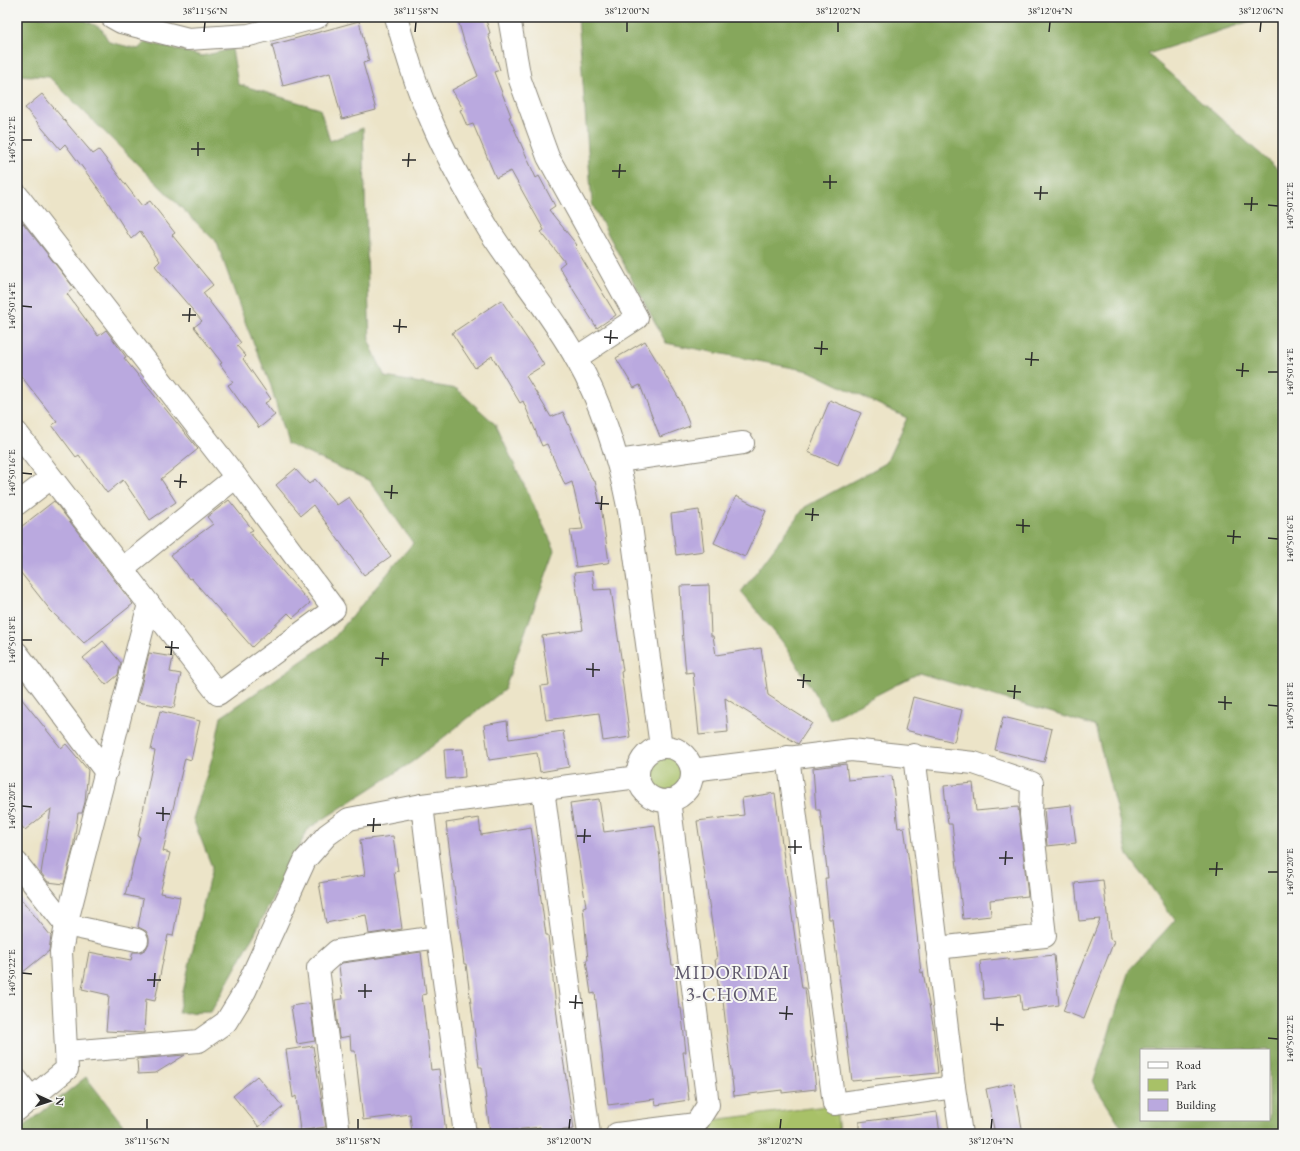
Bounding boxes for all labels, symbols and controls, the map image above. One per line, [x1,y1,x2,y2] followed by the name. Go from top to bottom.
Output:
[183,4,228,17] text: 38°11'56"N
[394,4,439,17] text: 38°11'58"N
[605,4,650,17] text: 38°12'00"N
[816,4,861,17] text: 38°12'02"N
[1028,4,1073,17] text: 38°12'04"N
[1239,4,1284,17] text: 38°12'06"N
[5,116,18,164] text: 140°50'12"E
[1283,182,1296,230] text: 140°50'12"E
[5,282,18,330] text: 140°50'14"E
[1283,348,1296,396] text: 140°50'14"E
[5,449,18,497] text: 140°50'16"E
[1283,515,1296,563] text: 140°50'16"E
[5,616,18,664] text: 140°50'18"E
[1283,682,1296,730] text: 140°50'18"E
[5,782,18,830] text: 140°50'20"E
[1283,848,1296,896] text: 140°50'20"E
[5,949,18,997] text: 140°50'22"E
[675,960,789,1007] district label: MIDORIDAI 3-CHOME
[1283,1015,1296,1063] text: 140°50'22"E
[1140,1049,1270,1121] legend
[1176,1057,1202,1073] text: Road
[1176,1077,1197,1093] text: Park
[30,1081,70,1121] north arrow
[53,1097,67,1106] text: N
[1176,1097,1217,1113] text: Building
[125,1134,170,1147] text: 38°11'56"N
[336,1134,381,1147] text: 38°11'58"N
[547,1134,592,1147] text: 38°12'00"N
[758,1134,803,1147] text: 38°12'02"N
[969,1134,1014,1147] text: 38°12'04"N

